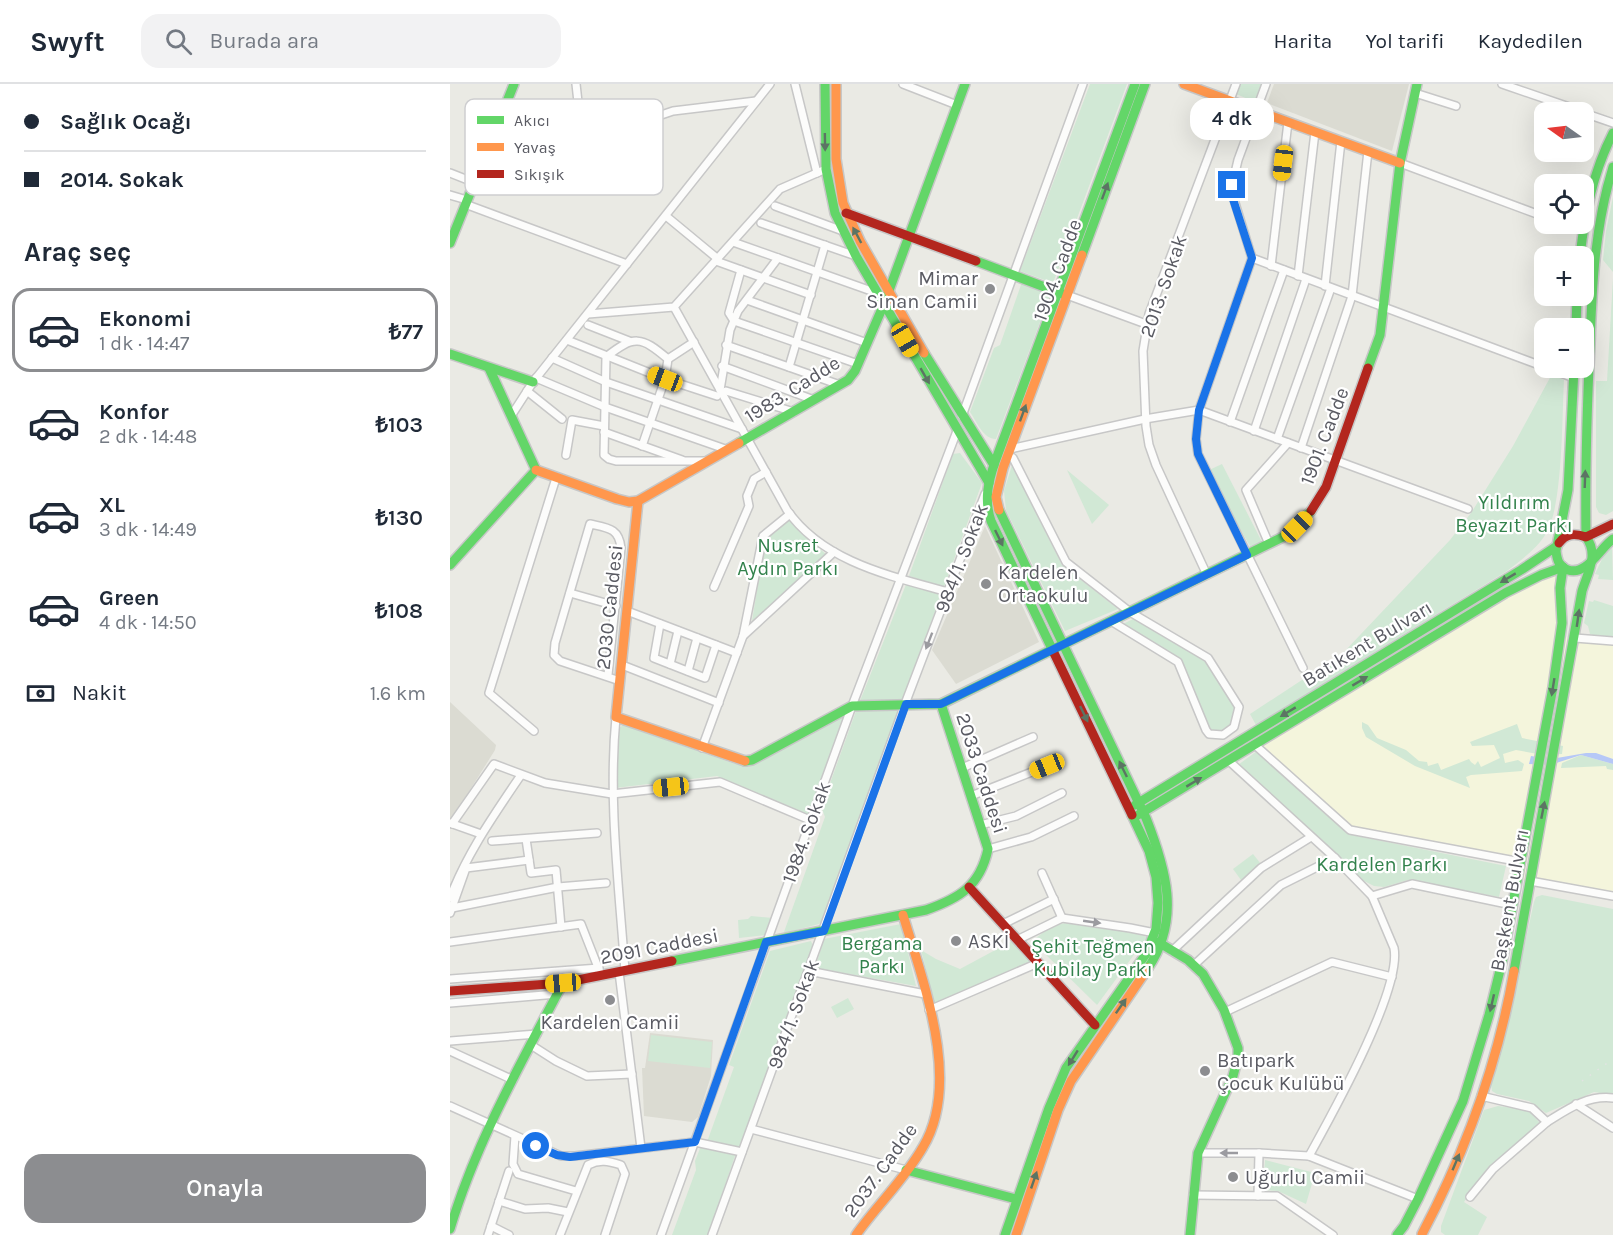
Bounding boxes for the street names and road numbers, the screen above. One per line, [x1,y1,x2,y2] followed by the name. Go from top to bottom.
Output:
[1028,216,1087,324] street label: 1904. Cadde
[1135,232,1192,340] street label: 2013. Sokak
[740,351,844,428] street label: 1983. Cadde
[1295,384,1354,488] street label: 1901. Cadde
[930,500,993,616] street label: 984/1. Sokak
[591,543,627,671] street label: 2030 Caddesi
[1298,596,1436,691] street label: Batıkent Bulvarı
[951,710,1012,836] street label: 2033 Caddesi
[777,778,835,886] street label: 1984. Sokak
[1486,827,1533,973] street label: Başkent Bulvarı
[598,924,720,969] street label: 2091 Caddesi
[763,956,824,1072] street label: 984/1. Sokak
[839,1119,922,1222] street label: 2037. Cadde

